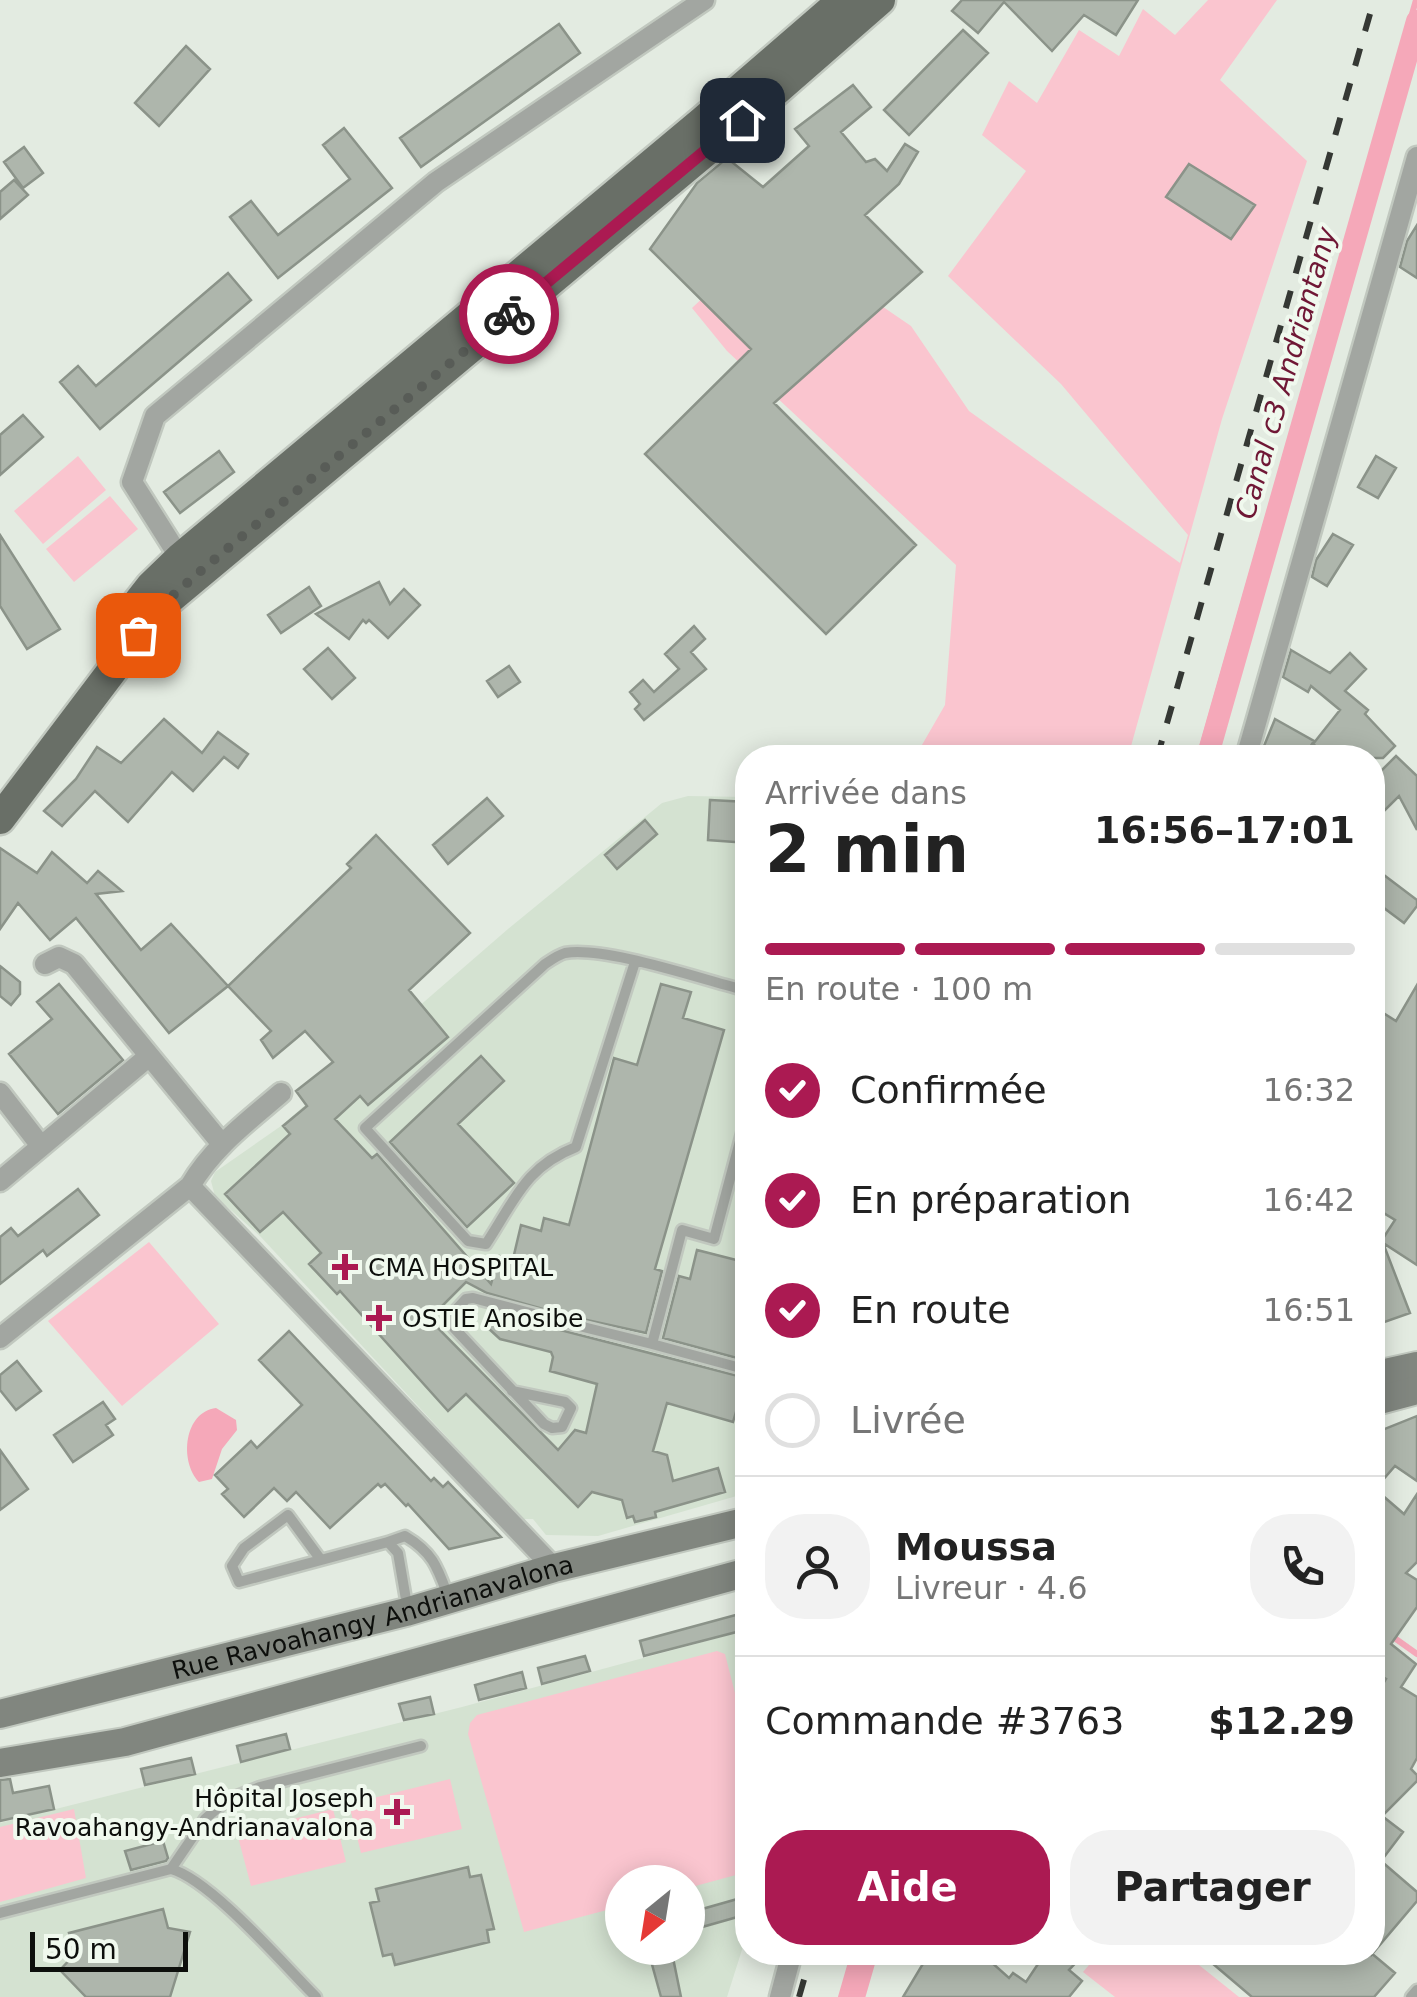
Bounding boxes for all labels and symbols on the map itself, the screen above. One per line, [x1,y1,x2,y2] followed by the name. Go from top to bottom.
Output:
[700,78,785,163] pin
[1229,223,1344,523] water label: Canal c3 Andriantany
[459,264,559,364] courier
[96,593,181,678] pin
[368,1253,553,1282] place label: CMA HOSPITAL
[332,1254,358,1280] marker: CMA HOSPITAL
[402,1304,583,1333] place label: OSTIE Anosibe
[366,1305,392,1331] marker: OSTIE Anosibe
[169,1549,576,1685] street label: Rue Ravoahangy Andrianavalona
[15,1784,374,1842] place label: Hôpital Joseph Ravoahangy-Andrianavalona
[384,1799,410,1825] marker: Hôpital Joseph Ravoahangy-Andrianavalona
[605,1865,705,1965] north arrow
[30,1927,188,1972] scale bar

